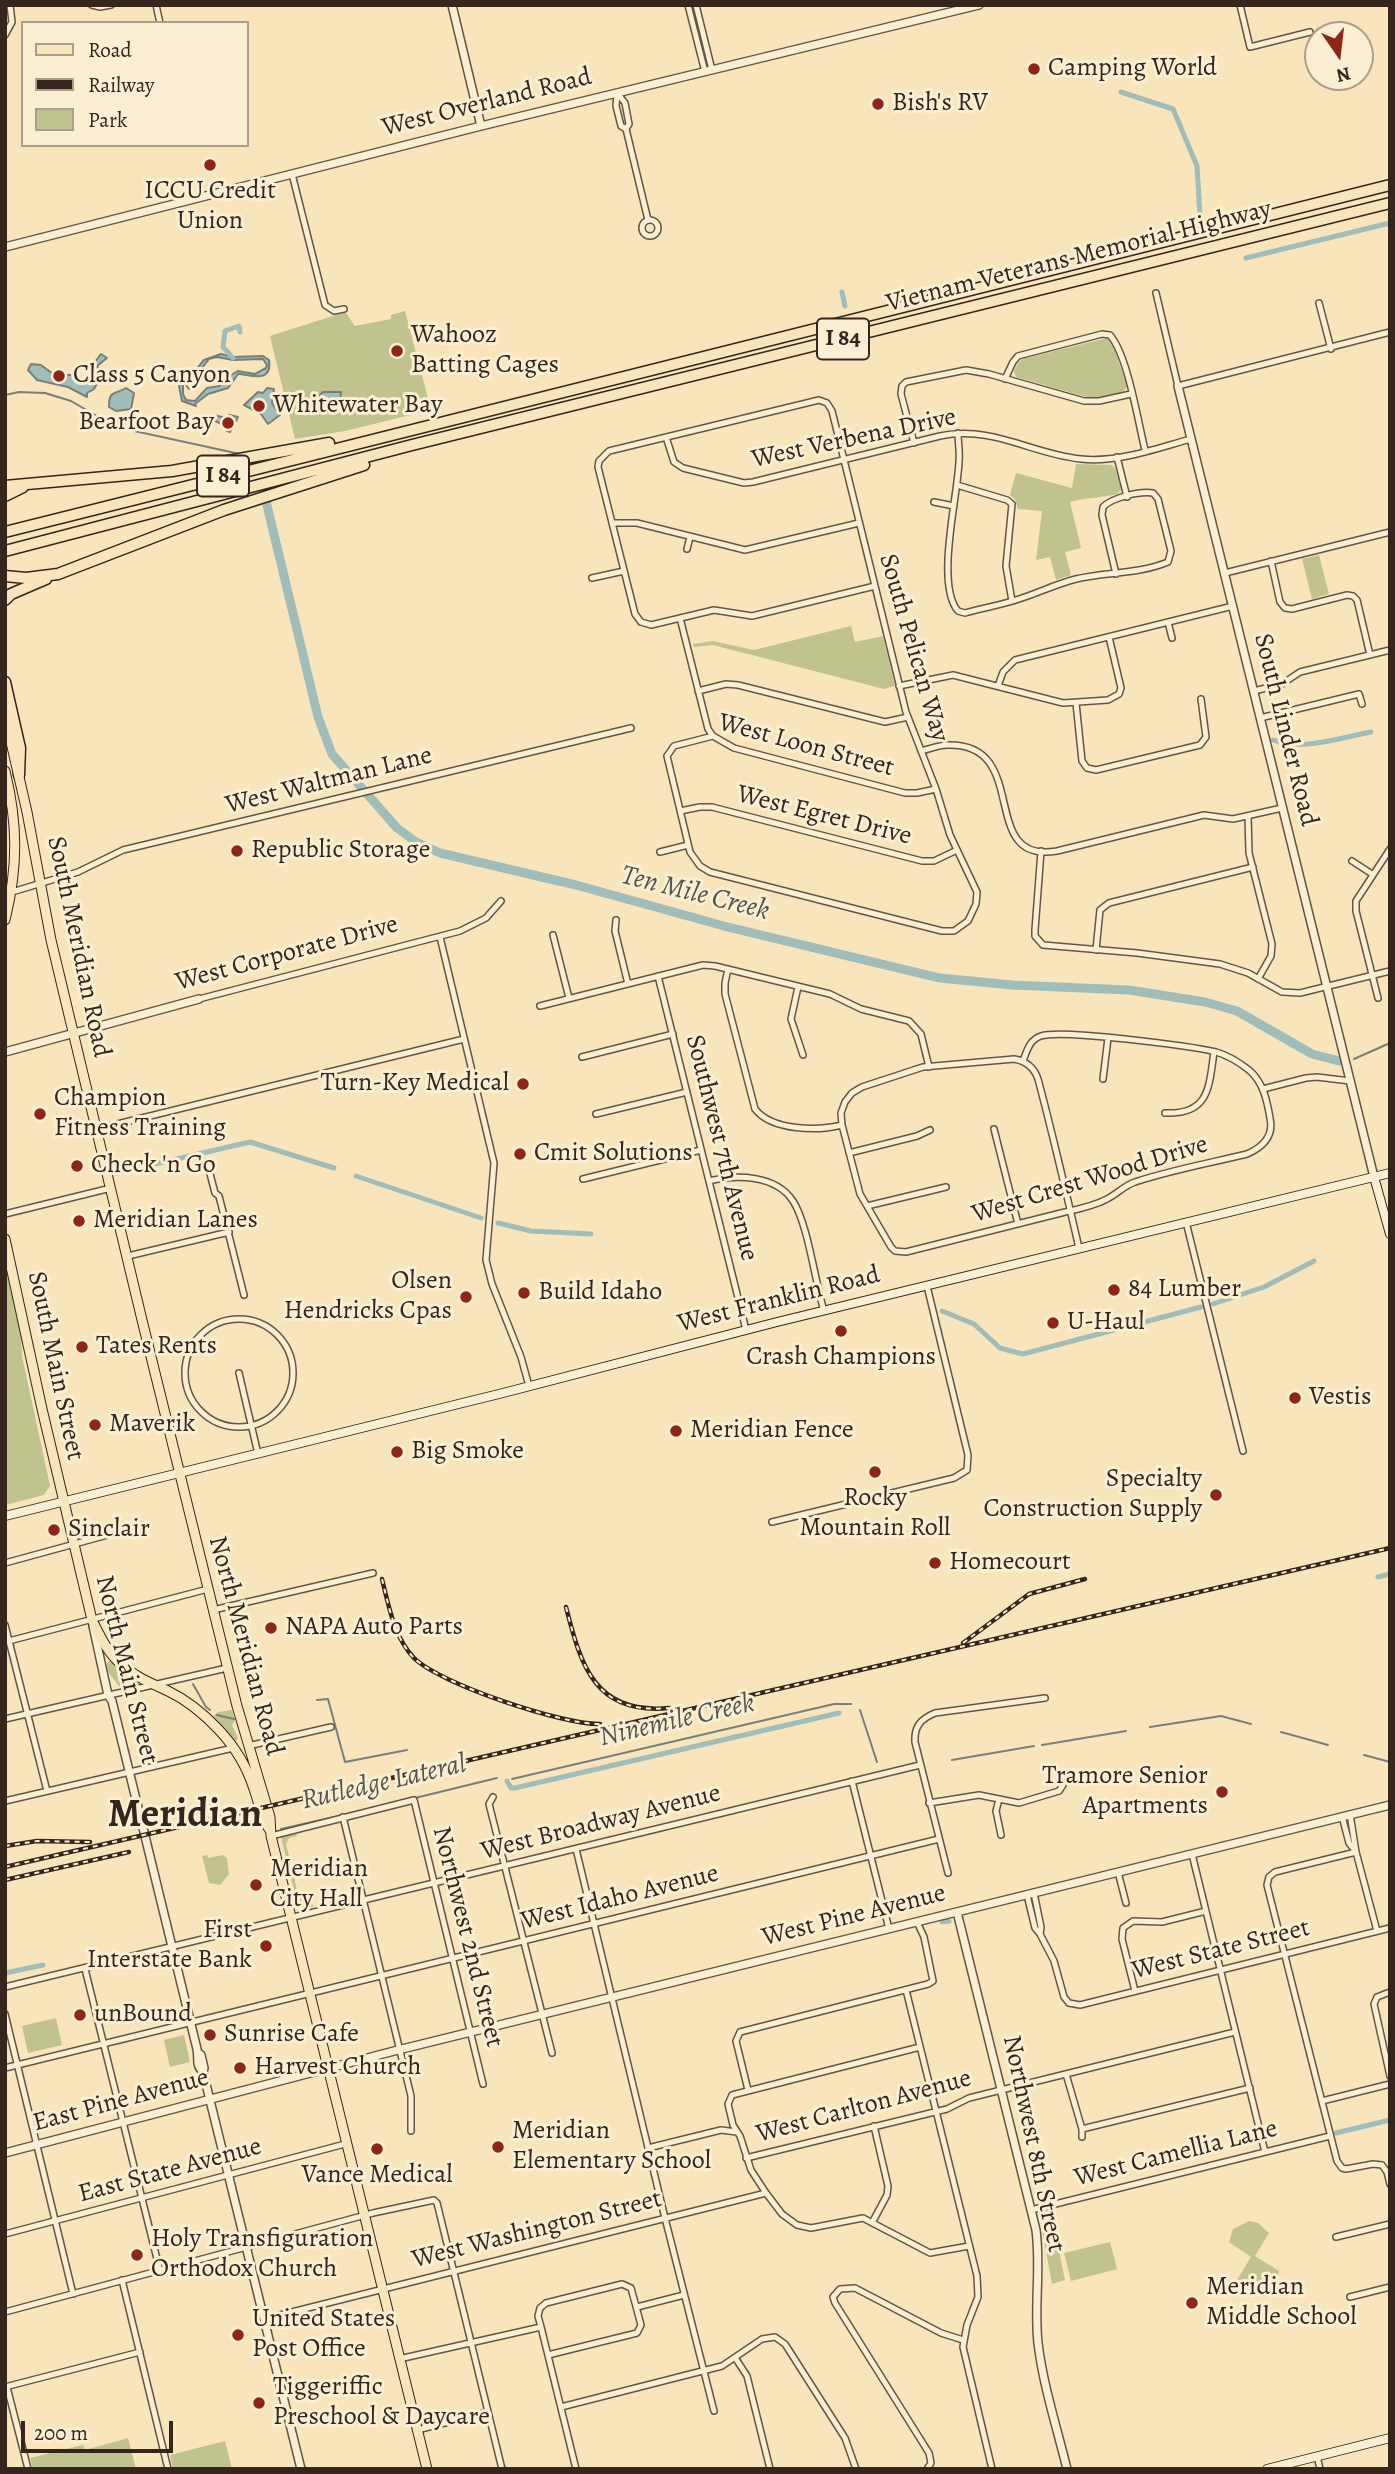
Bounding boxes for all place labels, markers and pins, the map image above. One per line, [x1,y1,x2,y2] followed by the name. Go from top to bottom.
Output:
[1048,53,1217,85] place label: Camping World
[1026,61,1042,77] marker: Camping World
[892,88,988,120] place label: Bish's RV
[870,96,886,112] marker: Bish's RV
[202,157,218,173] marker: ICCU Credit Union
[144,176,276,238] place label: ICCU Credit Union
[411,320,559,382] place label: Wahooz Batting Cages
[389,343,405,359] marker: Wahooz Batting Cages
[73,360,231,392] place label: Class 5 Canyon
[51,368,67,384] marker: Class 5 Canyon
[273,390,443,422] place label: Whitewater Bay
[251,398,267,414] marker: Whitewater Bay
[79,407,214,439] place label: Bearfoot Bay
[220,415,236,431] marker: Bearfoot Bay
[251,835,430,867] place label: Republic Storage
[229,843,245,859] marker: Republic Storage
[321,1068,509,1100] place label: Turn-Key Medical
[515,1076,531,1092] marker: Turn-Key Medical
[54,1083,226,1144] place label: Champion Fitness Training
[32,1106,48,1122] marker: Champion Fitness Training
[534,1138,693,1170] place label: Cmit Solutions
[512,1146,528,1162] marker: Cmit Solutions
[91,1150,216,1182] place label: Check 'n Go
[69,1158,85,1174] marker: Check 'n Go
[93,1205,258,1237] place label: Meridian Lanes
[71,1213,87,1229] marker: Meridian Lanes
[284,1266,452,1328] place label: Olsen Hendricks Cpas
[1128,1274,1241,1306] place label: 84 Lumber
[538,1277,662,1309] place label: Build Idaho
[1106,1282,1122,1298] marker: 84 Lumber
[516,1285,532,1301] marker: Build Idaho
[458,1289,474,1305] marker: Olsen Hendricks Cpas
[1067,1307,1145,1339] place label: U-Haul
[1045,1315,1061,1331] marker: U-Haul
[833,1323,849,1339] marker: Crash Champions
[96,1331,217,1363] place label: Tates Rents
[74,1339,90,1355] marker: Tates Rents
[746,1342,936,1374] place label: Crash Champions
[1309,1382,1371,1414] place label: Vestis
[1287,1390,1303,1406] marker: Vestis
[109,1409,195,1441] place label: Maverik
[690,1415,854,1447] place label: Meridian Fence
[87,1417,103,1433] marker: Maverik
[668,1423,684,1439] marker: Meridian Fence
[411,1436,524,1468] place label: Big Smoke
[389,1444,405,1460] marker: Big Smoke
[867,1464,883,1480] marker: Rocky Mountain Roll
[983,1464,1202,1526] place label: Specialty Construction Supply
[800,1483,950,1544] place label: Rocky Mountain Roll
[1208,1487,1224,1503] marker: Specialty Construction Supply
[68,1514,150,1546] place label: Sinclair
[46,1522,62,1538] marker: Sinclair
[949,1547,1070,1579] place label: Homecourt
[927,1555,943,1571] marker: Homecourt
[285,1612,463,1644] place label: NAPA Auto Parts
[263,1620,279,1636] marker: NAPA Auto Parts
[1042,1761,1208,1823] place label: Tramore Senior Apartments
[1214,1784,1230,1800] marker: Tramore Senior Apartments
[270,1854,368,1916] place label: Meridian City Hall
[248,1877,264,1893] marker: Meridian City Hall
[87,1915,252,1976] place label: First Interstate Bank
[258,1938,274,1954] marker: First Interstate Bank
[94,1999,192,2031] place label: unBound
[72,2007,88,2023] marker: unBound
[224,2019,359,2051] place label: Sunrise Cafe
[202,2027,218,2043] marker: Sunrise Cafe
[254,2052,421,2084] place label: Harvest Church
[232,2060,248,2076] marker: Harvest Church
[512,2116,711,2178] place label: Meridian Elementary School
[490,2139,506,2155] marker: Meridian Elementary School
[369,2141,385,2157] marker: Vance Medical
[301,2160,453,2192] place label: Vance Medical
[151,2224,373,2286] place label: Holy Transfiguration Orthodox Church
[129,2247,145,2263] marker: Holy Transfiguration Orthodox Church
[1206,2272,1357,2334] place label: Meridian Middle School
[1184,2295,1200,2311] marker: Meridian Middle School
[252,2304,395,2366] place label: United States Post Office
[230,2327,246,2343] marker: United States Post Office
[273,2372,490,2434] place label: Tiggeriffic Preschool & Daycare
[251,2395,267,2411] marker: Tiggeriffic Preschool & Daycare

